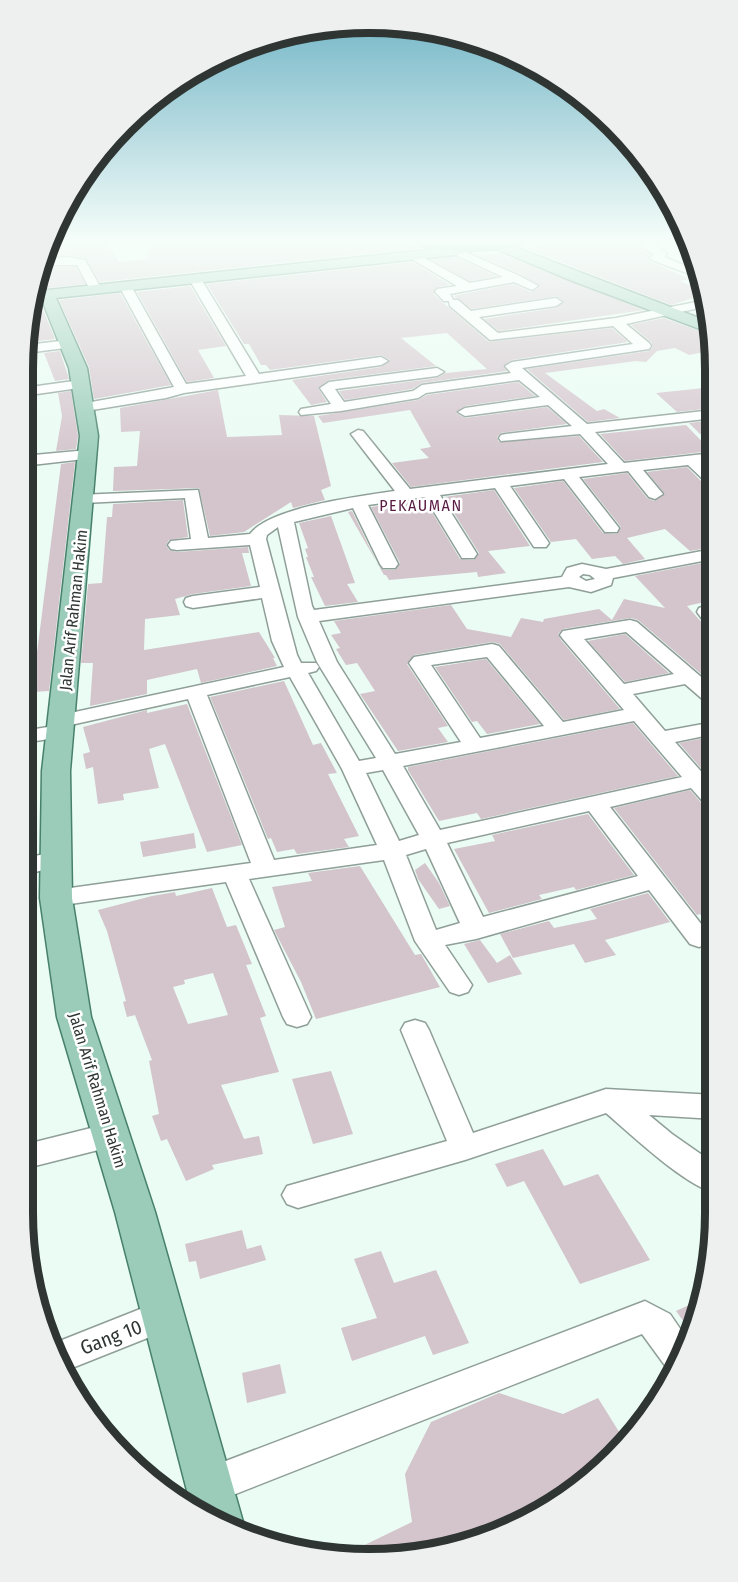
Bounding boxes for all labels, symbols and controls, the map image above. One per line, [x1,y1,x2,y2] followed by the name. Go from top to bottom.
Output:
[379,496,463,515] district label: PEKAUMAN
[56,529,91,691] street label: Jalan Arif Rahman Hakim
[65,1010,130,1170] street label: Jalan Arif Rahman Hakim
[77,1314,145,1360] street label: Gang 10

